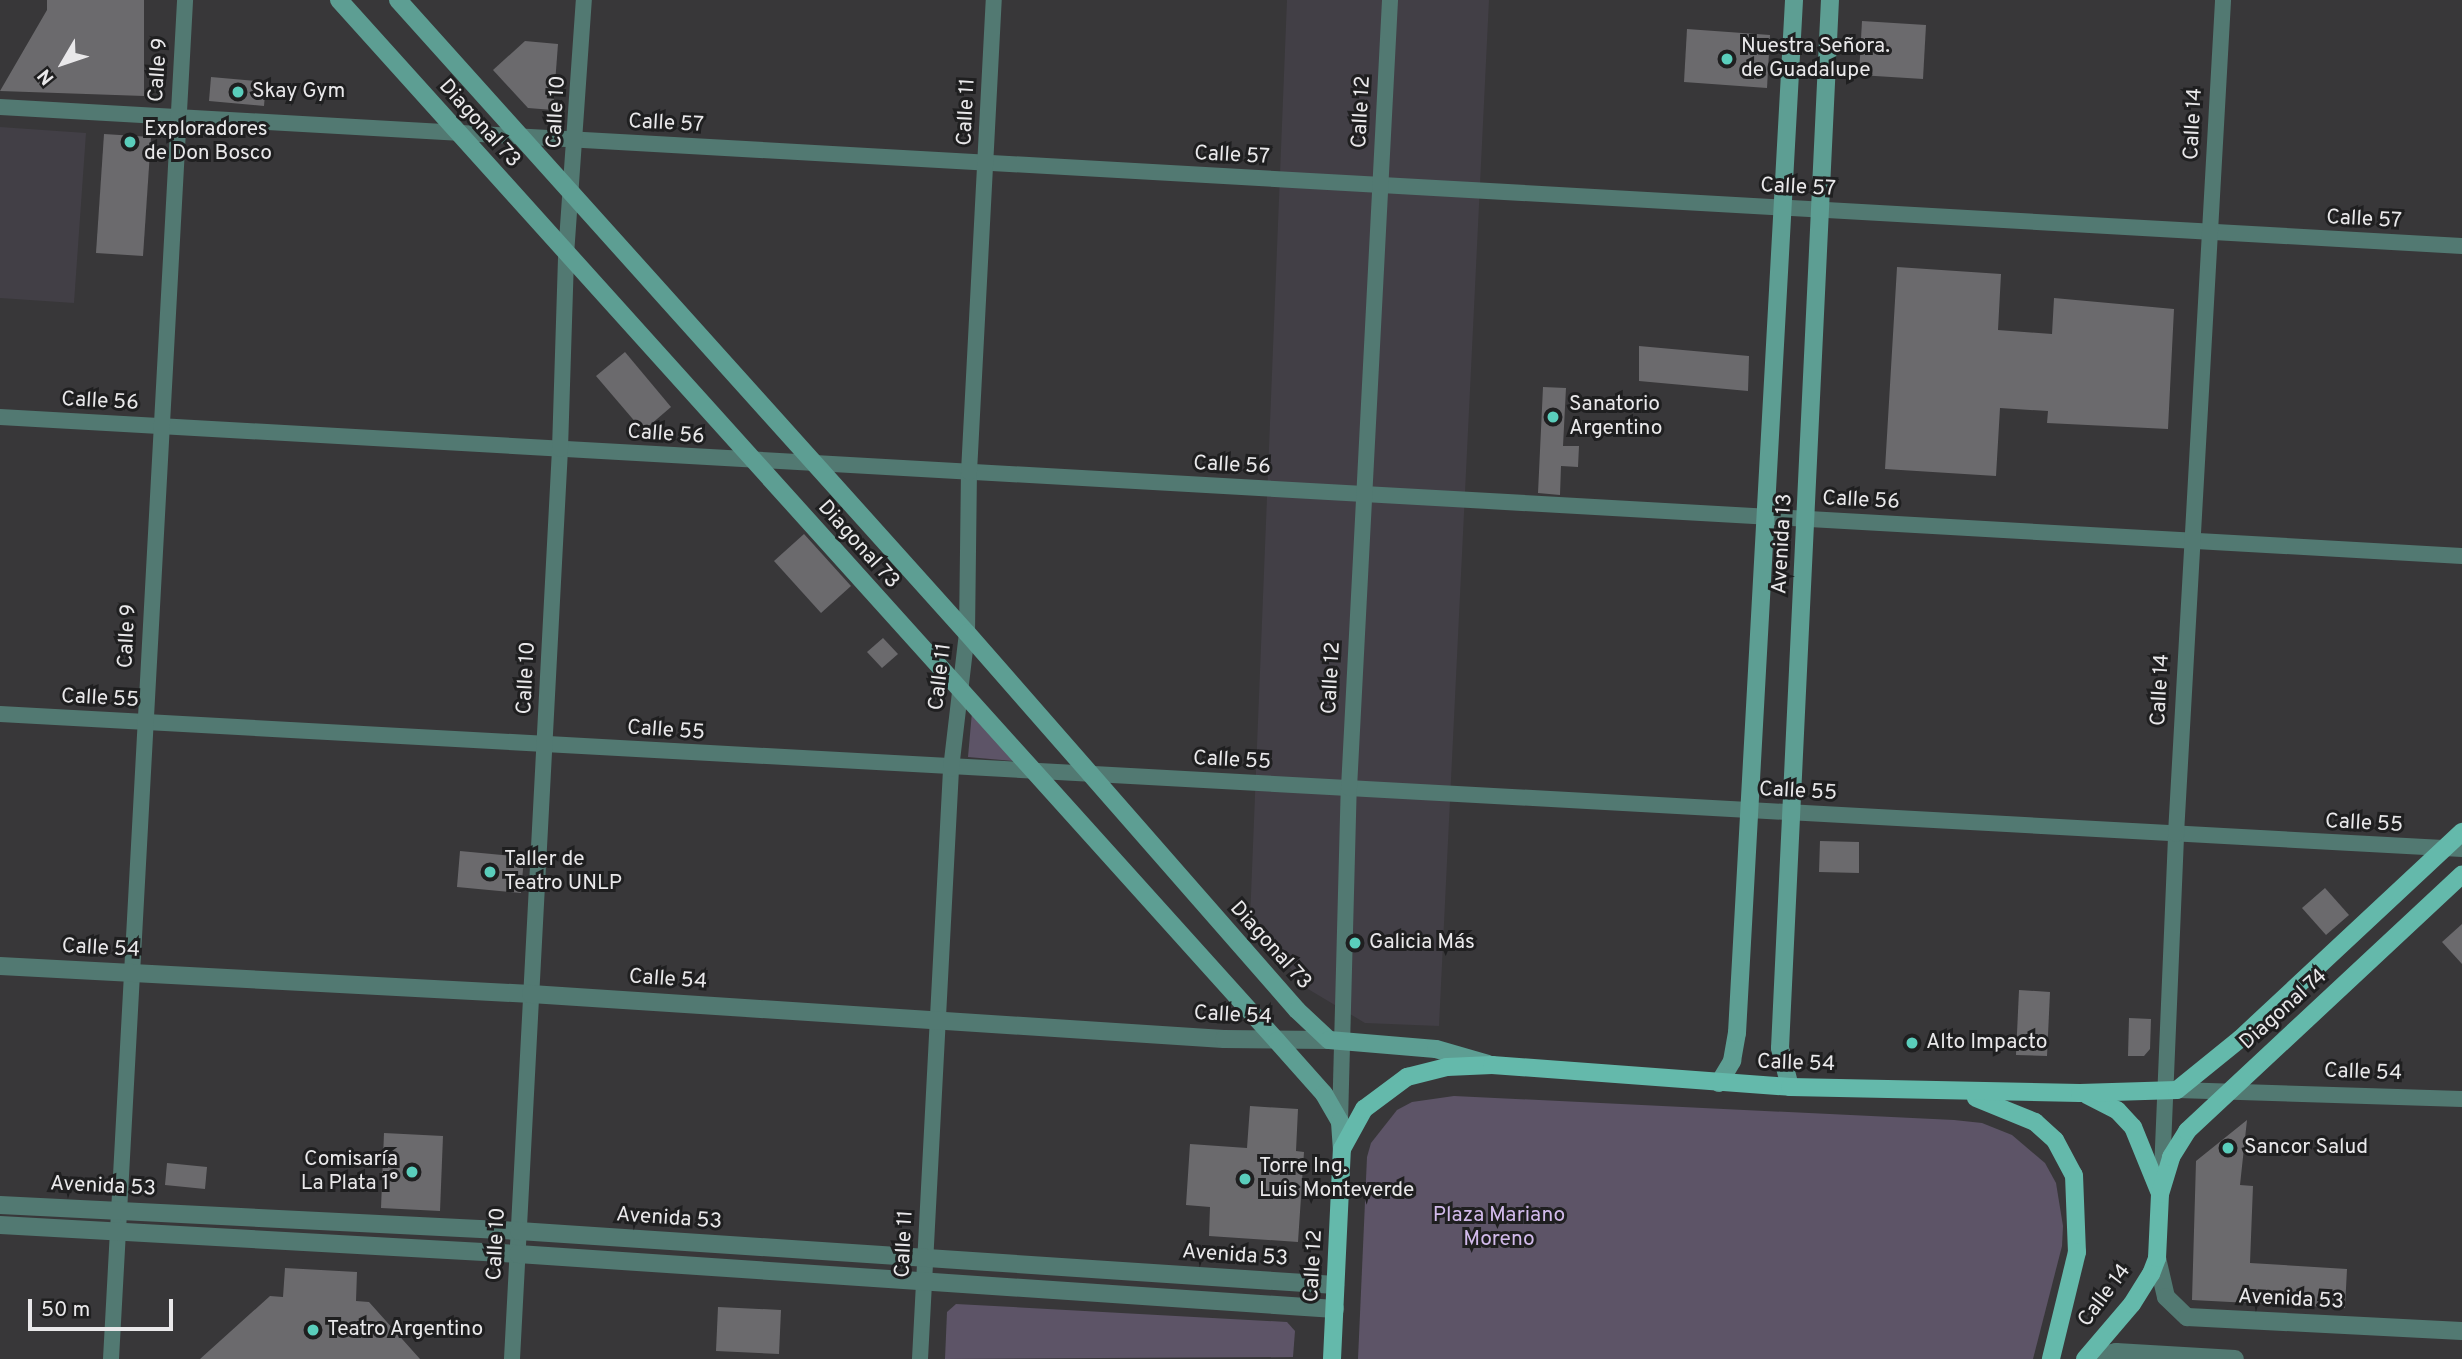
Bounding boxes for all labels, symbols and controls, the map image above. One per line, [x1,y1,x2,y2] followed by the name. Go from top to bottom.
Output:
[28,28,98,98] north arrow
[1741,34,1890,84] place label: Nuestra Señora. de Guadalupe
[144,37,174,103] street label: Calle 9
[1719,51,1735,67] marker: Nuestra Señora. de Guadalupe
[33,63,60,89] text: N
[432,74,526,174] street label: Diagonal 73
[543,75,571,149] street label: Calle 10
[1348,75,1376,149] street label: Calle 12
[953,78,981,146] street label: Calle 11
[252,79,345,105] place label: Skay Gym
[230,84,246,100] marker: Skay Gym
[2180,87,2208,161] street label: Calle 14
[628,109,704,139] street label: Calle 57
[144,117,272,167] place label: Exploradores de Don Bosco
[122,134,138,150] marker: Exploradores de Don Bosco
[1194,141,1270,171] street label: Calle 57
[1760,173,1836,203] street label: Calle 57
[2326,205,2402,235] street label: Calle 57
[61,387,139,417] street label: Calle 56
[1569,392,1662,442] place label: Sanatorio Argentino
[1543,407,1563,427] marker: Sanatorio Argentino
[626,420,706,450] street label: Calle 56
[1193,451,1271,481] street label: Calle 56
[1822,486,1900,516] street label: Calle 56
[1768,493,1798,595] street label: Avenida 13
[811,495,905,595] street label: Diagonal 73
[114,603,142,669] street label: Calle 9
[513,641,541,715] street label: Calle 10
[1318,641,1346,715] street label: Calle 12
[924,642,958,712] street label: Calle 11
[2147,653,2175,727] street label: Calle 14
[60,684,140,714] street label: Calle 55
[626,716,706,746] street label: Calle 55
[1192,746,1272,776] street label: Calle 55
[1758,777,1838,807] street label: Calle 55
[2324,809,2404,839] street label: Calle 55
[504,847,622,897] place label: Taller de Teatro UNLP
[482,864,498,880] marker: Taller de Teatro UNLP
[1223,896,1317,996] street label: Diagonal 73
[1369,930,1475,956] place label: Galicia Más
[61,934,141,964] street label: Calle 54
[1347,935,1363,951] marker: Galicia Más
[2235,964,2333,1056] street label: Diagonal 74
[628,965,708,995] street label: Calle 54
[1193,1001,1273,1031] street label: Calle 54
[1926,1030,2047,1056] place label: Alto Impacto
[1904,1035,1920,1051] marker: Alto Impacto
[1756,1050,1836,1078] street label: Calle 54
[2323,1059,2403,1087] street label: Calle 54
[2244,1135,2368,1161] place label: Sancor Salud
[2218,1138,2238,1158] marker: Sancor Salud
[301,1147,398,1197] place label: Comisaría La Plata 1°
[1259,1154,1414,1204] place label: Torre Ing. Luis Monteverde
[404,1164,420,1180] marker: Comisaría La Plata 1°
[1237,1171,1253,1187] marker: Torre Ing. Luis Monteverde
[49,1172,157,1202] street label: Avenida 53
[615,1203,723,1235] street label: Avenida 53
[1433,1203,1565,1253] park label: Plaza Mariano Moreno
[483,1207,511,1281] street label: Calle 10
[891,1210,919,1278] street label: Calle 11
[1300,1229,1328,1303] street label: Calle 12
[1181,1240,1289,1272] street label: Avenida 53
[2073,1260,2137,1332] street label: Calle 14
[2237,1285,2345,1315] street label: Avenida 53
[32,1286,177,1330] scale bar
[41,1297,90,1324] text: 50 m
[327,1317,484,1343] place label: Teatro Argentino
[305,1322,321,1338] marker: Teatro Argentino

